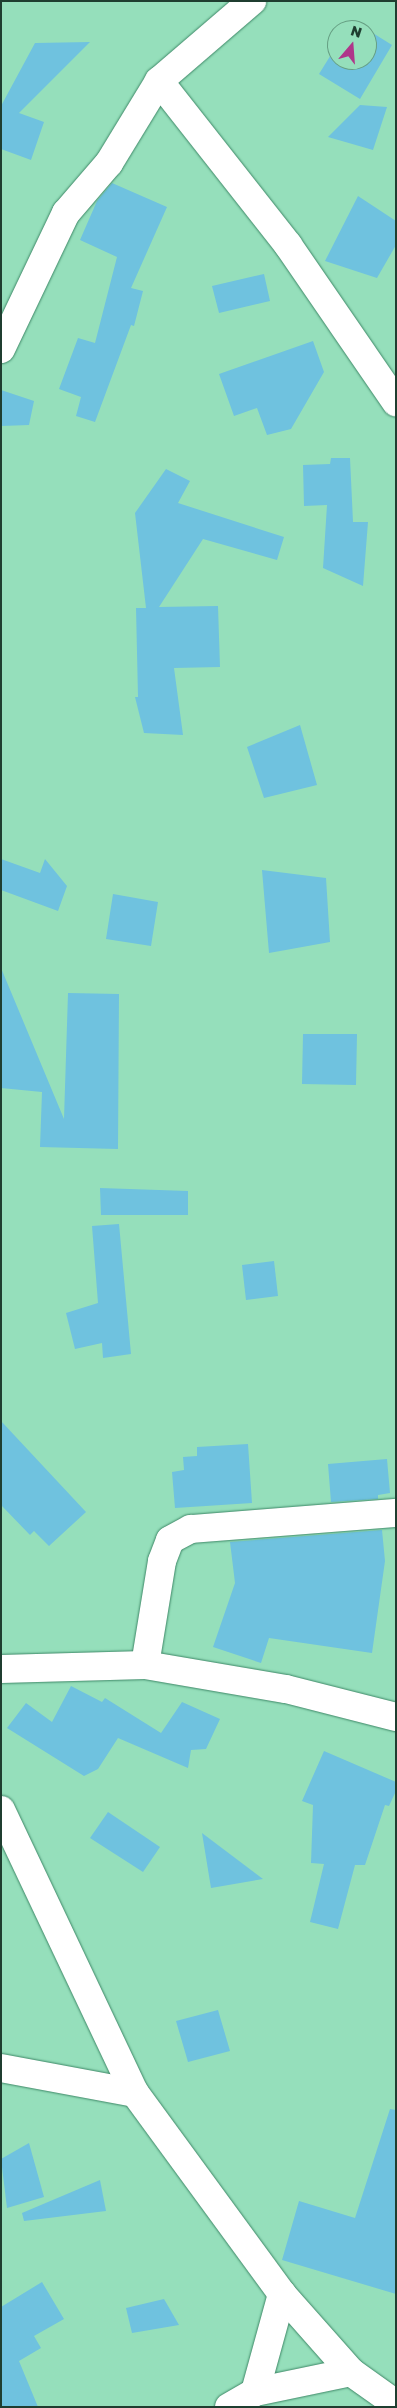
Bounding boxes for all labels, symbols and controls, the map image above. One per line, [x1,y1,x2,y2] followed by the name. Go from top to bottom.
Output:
[327,20,377,70] north arrow
[349,21,364,41] text: N

